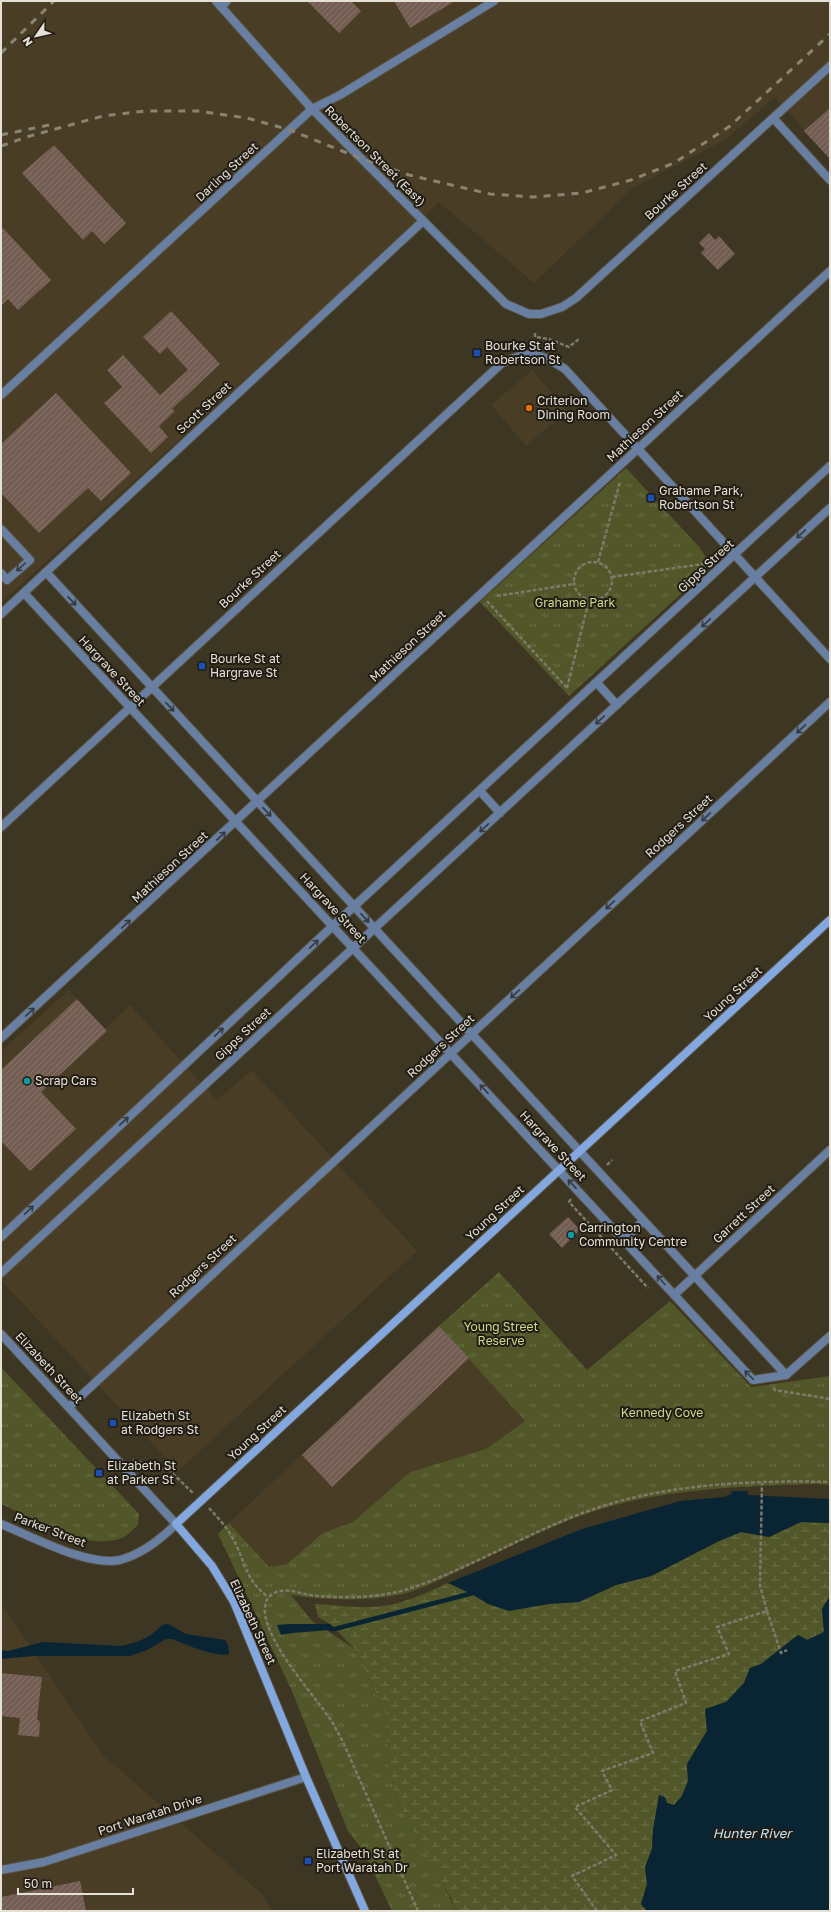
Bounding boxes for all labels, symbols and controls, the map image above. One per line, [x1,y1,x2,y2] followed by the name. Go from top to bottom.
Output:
[16,16,56,56] north arrow
[20,35,35,49] text: N
[322,102,429,209] street label: Robertson Street (East)
[192,139,261,204] street label: Darling Street
[641,158,710,223] street label: Bourke Street
[485,338,561,367] place label: Bourke St at Robertson St
[472,348,482,358] marker: Bourke St at Robertson St
[173,378,234,437] street label: Scott Street
[603,386,686,465] street label: Mathieson Street
[537,393,610,422] place label: Criterion Dining Room
[524,403,534,413] marker: Criterion Dining Room
[659,483,743,512] place label: Grahame Park, Robertson St
[646,493,656,503] marker: Grahame Park, Robertson St
[796,530,807,539] one-way arrow
[674,536,737,595] street label: Gipps Street
[216,546,284,611] street label: Bourke Street
[17,562,27,571] one-way arrow
[535,595,615,610] park label: Grahame Park
[67,596,77,606] one-way arrow
[366,606,449,685] street label: Mathieson Street
[701,618,711,627] one-way arrow
[76,632,149,709] street label: Hargrave Street
[210,651,281,680] place label: Bourke St at Hargrave St
[197,661,207,671] marker: Bourke St at Hargrave St
[165,701,174,712] one-way arrow
[595,716,605,725] one-way arrow
[797,724,807,733] one-way arrow
[642,791,716,861] street label: Rodgers Street
[262,807,271,817] one-way arrow
[701,812,711,822] one-way arrow
[480,823,490,832] one-way arrow
[128,827,211,906] street label: Mathieson Street
[216,831,226,841] one-way arrow
[297,869,370,946] street label: Hargrave Street
[605,901,616,910] one-way arrow
[360,913,369,924] one-way arrow
[120,920,130,929] one-way arrow
[309,939,319,948] one-way arrow
[700,963,765,1025] street label: Young Street
[510,989,520,998] one-way arrow
[211,1004,274,1063] street label: Gipps Street
[25,1007,35,1017] one-way arrow
[404,1011,478,1081] street label: Rodgers Street
[214,1028,225,1037] one-way arrow
[35,1073,97,1088] place label: Scrap Cars
[22,1076,32,1086] marker: Scrap Cars
[479,1084,489,1094] one-way arrow
[517,1107,590,1184] street label: Hargrave Street
[119,1117,129,1126] one-way arrow
[567,1179,577,1189] one-way arrow
[709,1181,778,1246] street label: Garrett Street
[462,1182,527,1244] street label: Young Street
[24,1206,34,1215] one-way arrow
[579,1220,687,1249] place label: Carrington Community Centre
[566,1230,576,1240] marker: Carrington Community Centre
[166,1231,240,1301] street label: Rodgers Street
[656,1274,665,1285] one-way arrow
[464,1319,538,1348] park label: Young Street Reserve
[12,1329,86,1407] street label: Elizabeth Street
[744,1370,754,1380] one-way arrow
[224,1402,289,1464] street label: Young Street
[621,1405,703,1420] park label: Kennedy Cove
[121,1408,199,1437] place label: Elizabeth St at Rodgers St
[108,1418,118,1428] marker: Elizabeth St at Rodgers St
[107,1458,176,1487] place label: Elizabeth St at Parker St
[94,1468,104,1478] marker: Elizabeth St at Parker St
[12,1509,88,1550] street label: Parker Street
[227,1577,280,1667] street label: Elizabeth Street
[96,1791,204,1838] street label: Port Waratah Drive
[713,1825,793,1841] water label: Hunter River
[316,1846,408,1875] place label: Elizabeth St at Port Waratah Dr
[303,1856,313,1866] marker: Elizabeth St at Port Waratah Dr
[18,1870,133,1896] scale bar
[24,1876,52,1891] text: 50 m

